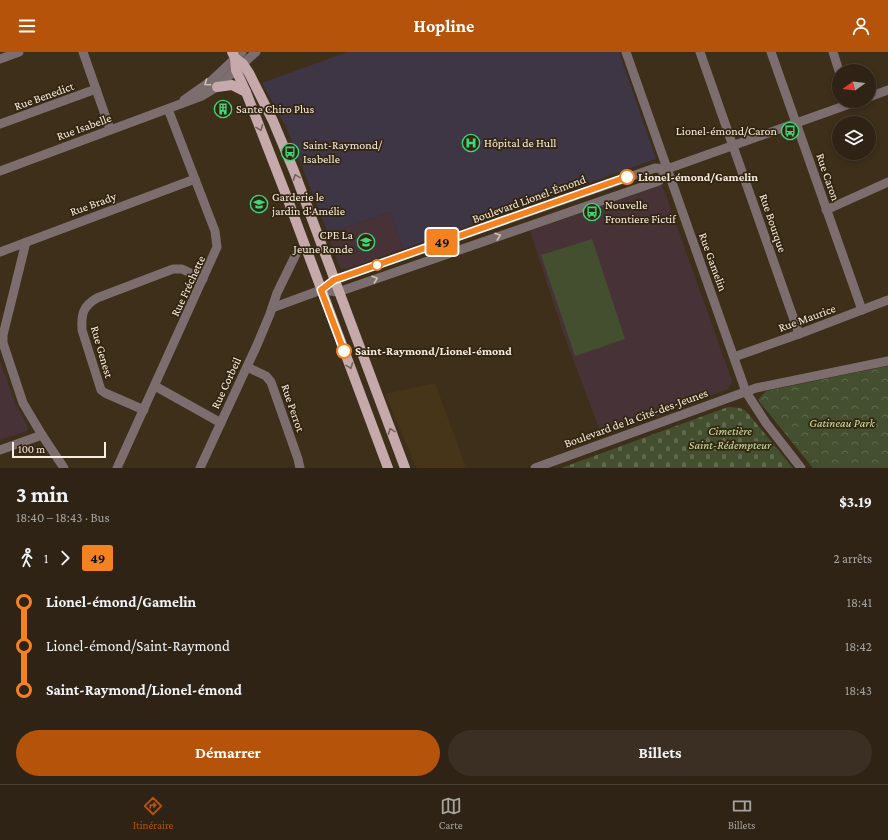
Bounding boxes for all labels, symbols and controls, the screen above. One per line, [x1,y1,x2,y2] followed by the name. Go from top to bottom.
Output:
[16,15,38,37] icon: menu
[850,15,872,37] icon: person
[414,16,474,36] text: Hopline
[832,64,876,108] north arrow
[832,64,876,160] map controls
[12,78,77,113] street label: Rue Benedict
[205,78,212,85] one-way arrow
[213,99,233,119] building icon: Sante Chiro Plus
[236,102,314,116] place label: Sante Chiro Plus
[55,111,113,143] street label: Rue Isabelle
[832,116,876,160] button: layers
[780,121,800,141] bus stop icon: Lionel-émond/Caron
[676,124,778,138] place label: Lionel-émond/Caron
[256,125,264,132] one-way arrow
[461,133,481,153] hospital icon: Hôpital de Hull
[484,136,557,150] place label: Hôpital de Hull
[303,138,383,166] place label: Saint-Raymond/ Isabelle
[280,142,300,162] bus stop icon: Saint-Raymond/ Isabelle
[813,151,843,203] street label: Rue Caron
[619,169,635,185] marker: Lionel-émond/Gamelin
[638,170,758,184] place label: Lionel-émond/Gamelin
[470,172,588,226] street label: Boulevard Lionel-Émond
[293,174,301,181] one-way arrow
[68,189,119,219] street label: Rue Brady
[271,190,345,218] place label: Garderie le jardin d'Amélie
[756,192,790,254] street label: Rue Bourque
[249,194,269,214] school or university icon: Garderie le jardin d'Amélie
[605,198,677,226] place label: Nouvelle Frontiere Fictif
[582,202,602,222] bus stop icon: Nouvelle Frontiere Fictif
[292,228,353,256] place label: CPE La Jeune Ronde
[424,229,460,255] line badge: 49
[696,231,730,294] street label: Rue Gamelin
[356,232,376,252] school or university icon: CPE La Jeune Ronde
[494,233,501,241] one-way arrow
[434,234,450,250] text: 49
[168,253,208,319] street label: Rue Fréchette
[371,259,383,271] unlabelled marker
[371,276,378,284] one-way arrow
[776,301,838,335] street label: Rue Maurice
[88,324,116,381] street label: Rue Genest
[336,343,352,359] marker: Saint-Raymond/Lionel-émond
[355,344,512,358] place label: Saint-Raymond/Lionel-émond
[208,355,244,411] street label: Rue Corbeil
[345,363,353,370] one-way arrow
[278,382,308,435] street label: Rue Perrot
[562,385,710,451] street label: Boulevard de la Cité-des-Jeunes
[809,416,875,430] park label: Gatineau Park
[689,424,772,452] park label: Cimetière Saint-Rédempteur
[387,428,395,435] one-way arrow
[12,440,106,459] scale bar
[18,443,45,455] text: 100 m
[16,482,69,507] text: 3 min
[839,494,872,510] text: $3.19
[16,510,110,525] text: 18:40 – 18:43 · Bus
[16,547,38,569] icon: walk
[54,547,76,569] icon: forward
[90,550,105,566] text: 49
[44,551,48,566] text: 1
[833,551,872,566] text: 2 arrêts
[46,594,196,610] text: Lionel-émond/Gamelin
[847,595,872,610] text: 18:41
[46,638,230,654] text: Lionel-émond/Saint-Raymond
[845,639,872,654] text: 18:42
[46,682,242,698] text: Saint-Raymond/Lionel-émond
[845,683,872,698] text: 18:43
[16,730,440,776] button: Démarrer
[448,730,872,776] button: Billets
[133,795,173,831] tab: Itinéraire
[439,795,463,831] tab: Carte
[728,795,755,831] tab: Billets

